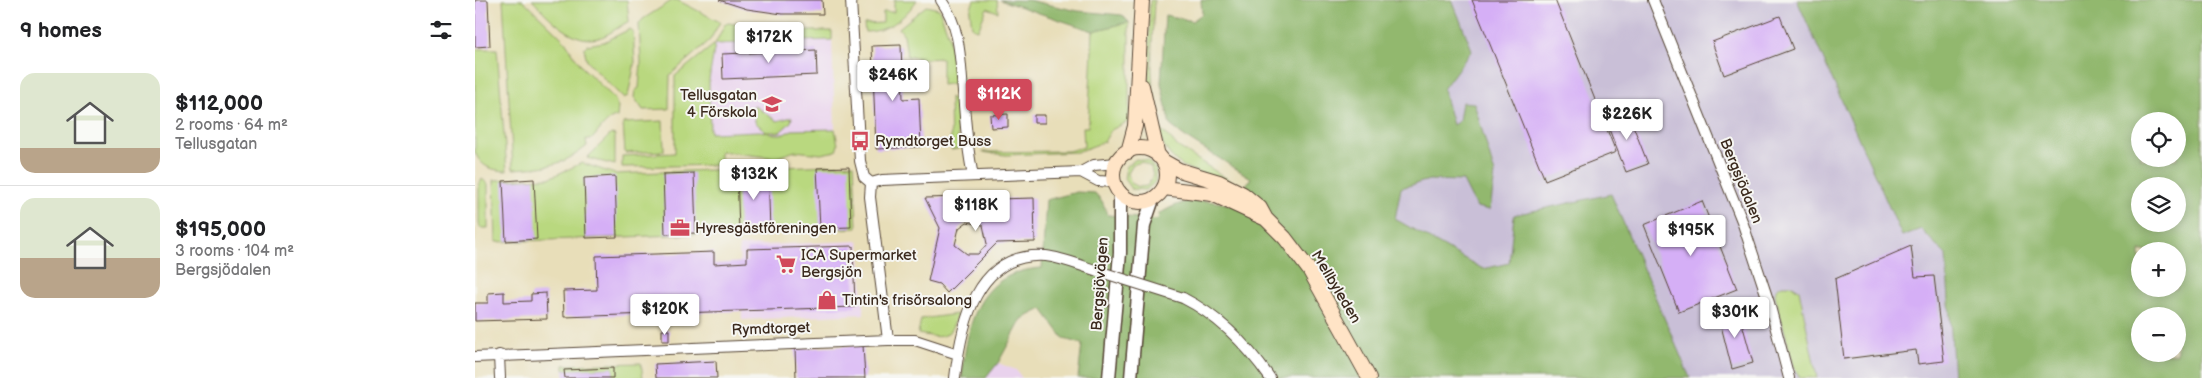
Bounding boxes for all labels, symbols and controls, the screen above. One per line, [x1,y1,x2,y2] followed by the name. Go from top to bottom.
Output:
[427,16,455,44] icon: filters
[20,18,102,43] text: 9 homes
[734,22,804,64] pin: $172K
[746,28,792,47] text: $172K
[858,59,928,102] pin: $246K
[868,66,918,85] text: $246K
[964,78,1034,121] pin: $112K
[977,85,1021,104] text: $112K
[680,86,757,122] place label: Tellusgatan 4 Förskola
[175,91,263,116] text: $112,000
[60,93,120,153] icon: home
[761,93,783,115] school or university icon: Tellusgatan 4 Förskola
[1592,98,1662,141] pin: $226K
[1602,105,1652,124] text: $226K
[2131,112,2186,362] map controls
[2131,112,2186,167] button: locate
[175,116,288,135] text: 2 rooms · 64 m²
[849,130,871,152] bus stop icon: Rymdtorget Buss
[875,132,992,151] place label: Rymdtorget Buss
[175,135,257,154] text: Tellusgatan
[1715,136,1767,226] street label: Bergsjödalen
[719,158,789,201] pin: $132K
[730,165,778,184] text: $132K
[2131,177,2186,232] button: layers
[941,190,1011,232] pin: $118K
[954,196,998,215] text: $118K
[1656,214,1726,257] pin: $195K
[175,217,266,242] text: $195,000
[669,217,691,239] office icon: Hyresgästföreningen
[60,218,120,278] icon: home
[695,219,836,238] place label: Hyresgästföreningen
[1668,221,1714,240] text: $195K
[1087,237,1113,331] street label: Bergsjövägen
[175,242,294,261] text: 3 rooms · 104 m²
[2131,242,2186,297] button: +
[801,246,917,282] place label: ICA Supermarket Bergsjön
[1307,247,1365,327] street label: Mellbyleden
[775,253,797,275] supermarket icon: ICA Supermarket Bergsjön
[175,261,271,280] text: Bergsjödalen
[816,289,838,311] shop icon: Tintin's frisörsalong
[842,291,972,310] place label: Tintin's frisörsalong
[630,294,700,336] pin: $120K
[1700,296,1770,339] pin: $301K
[641,300,689,319] text: $120K
[1711,303,1759,322] text: $301K
[2131,307,2186,362] button: −
[731,318,811,340] street label: Rymdtorget

